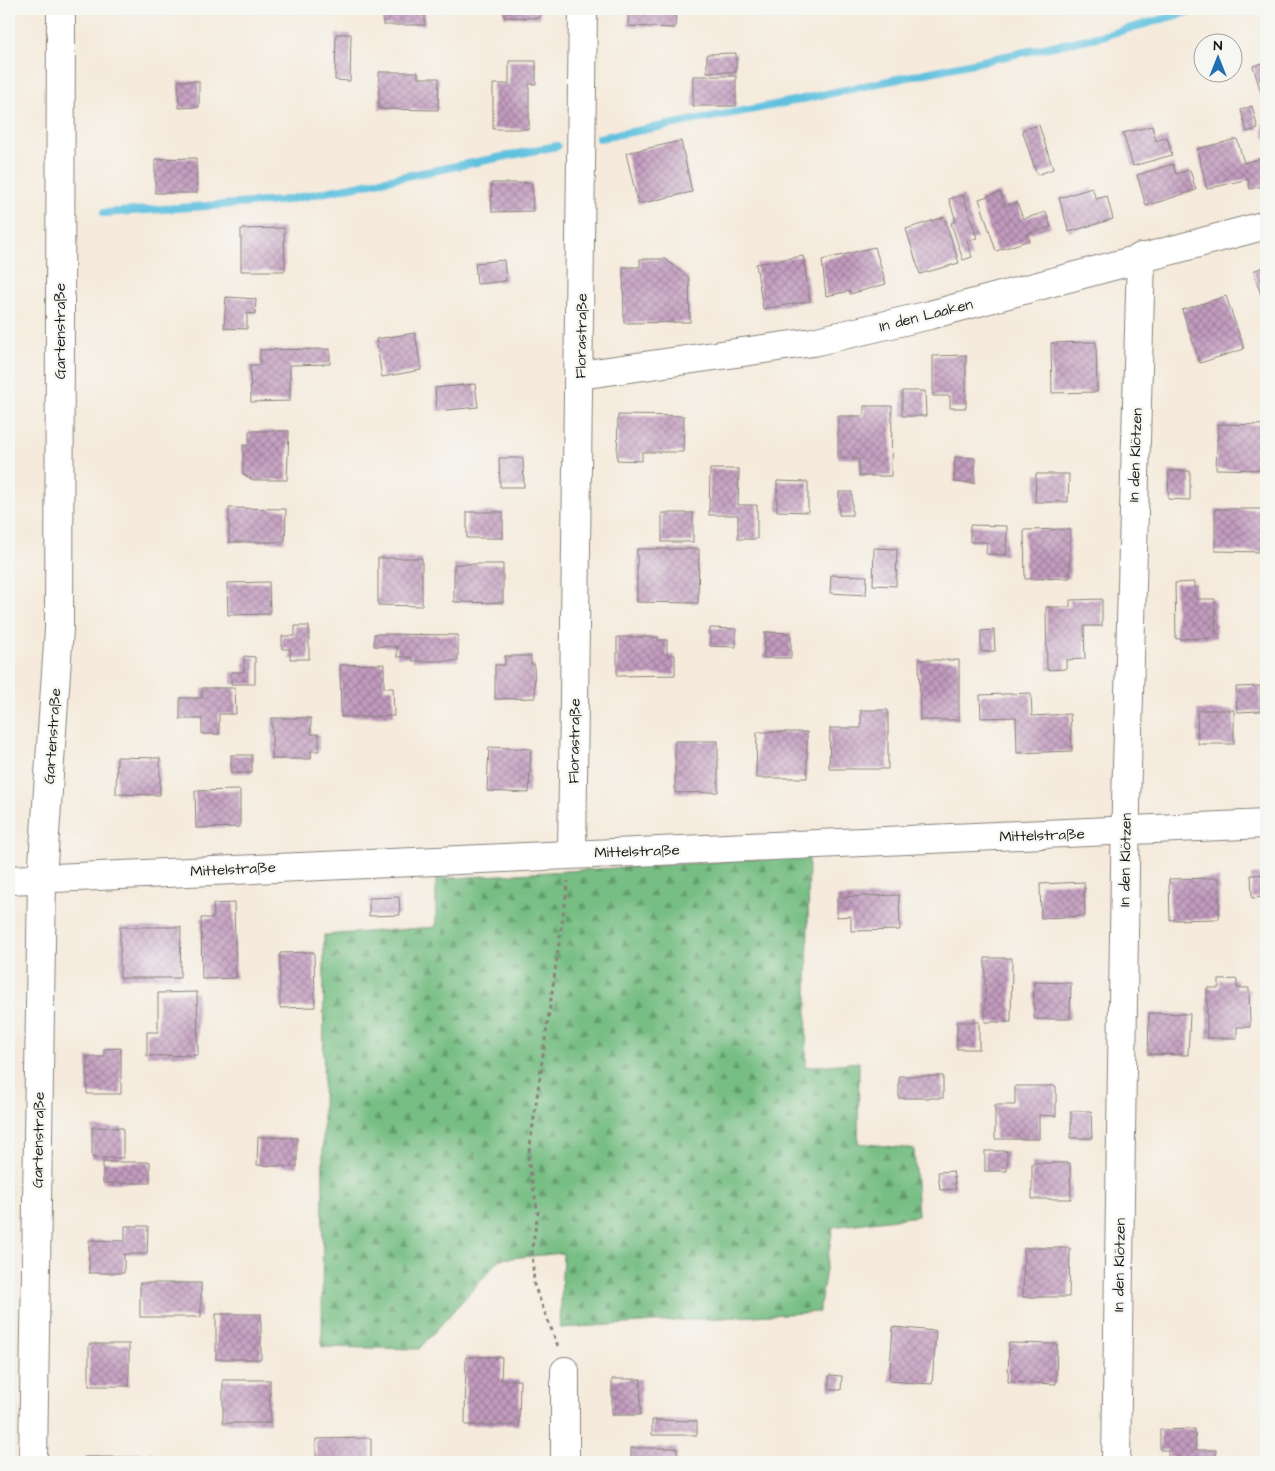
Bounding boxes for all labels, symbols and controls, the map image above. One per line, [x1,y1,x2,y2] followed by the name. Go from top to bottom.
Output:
[1192,32,1242,82] north arrow
[1214,36,1223,56] text: N
[50,283,71,379] street label: Gartenstraße
[570,293,593,379] street label: Florastraße
[877,294,976,337] street label: In den Laaken
[1123,407,1148,502] street label: In den Klötzen
[39,687,66,785] street label: Gartenstraße
[563,698,586,784] street label: Florastraße
[1114,812,1137,907] street label: In den Klötzen
[999,824,1085,847] street label: Mittelstraße
[594,840,680,863] street label: Mittelstraße
[190,857,276,882] street label: Mittelstraße
[27,1092,50,1188] street label: Gartenstraße
[1108,1217,1131,1312] street label: In den Klötzen

